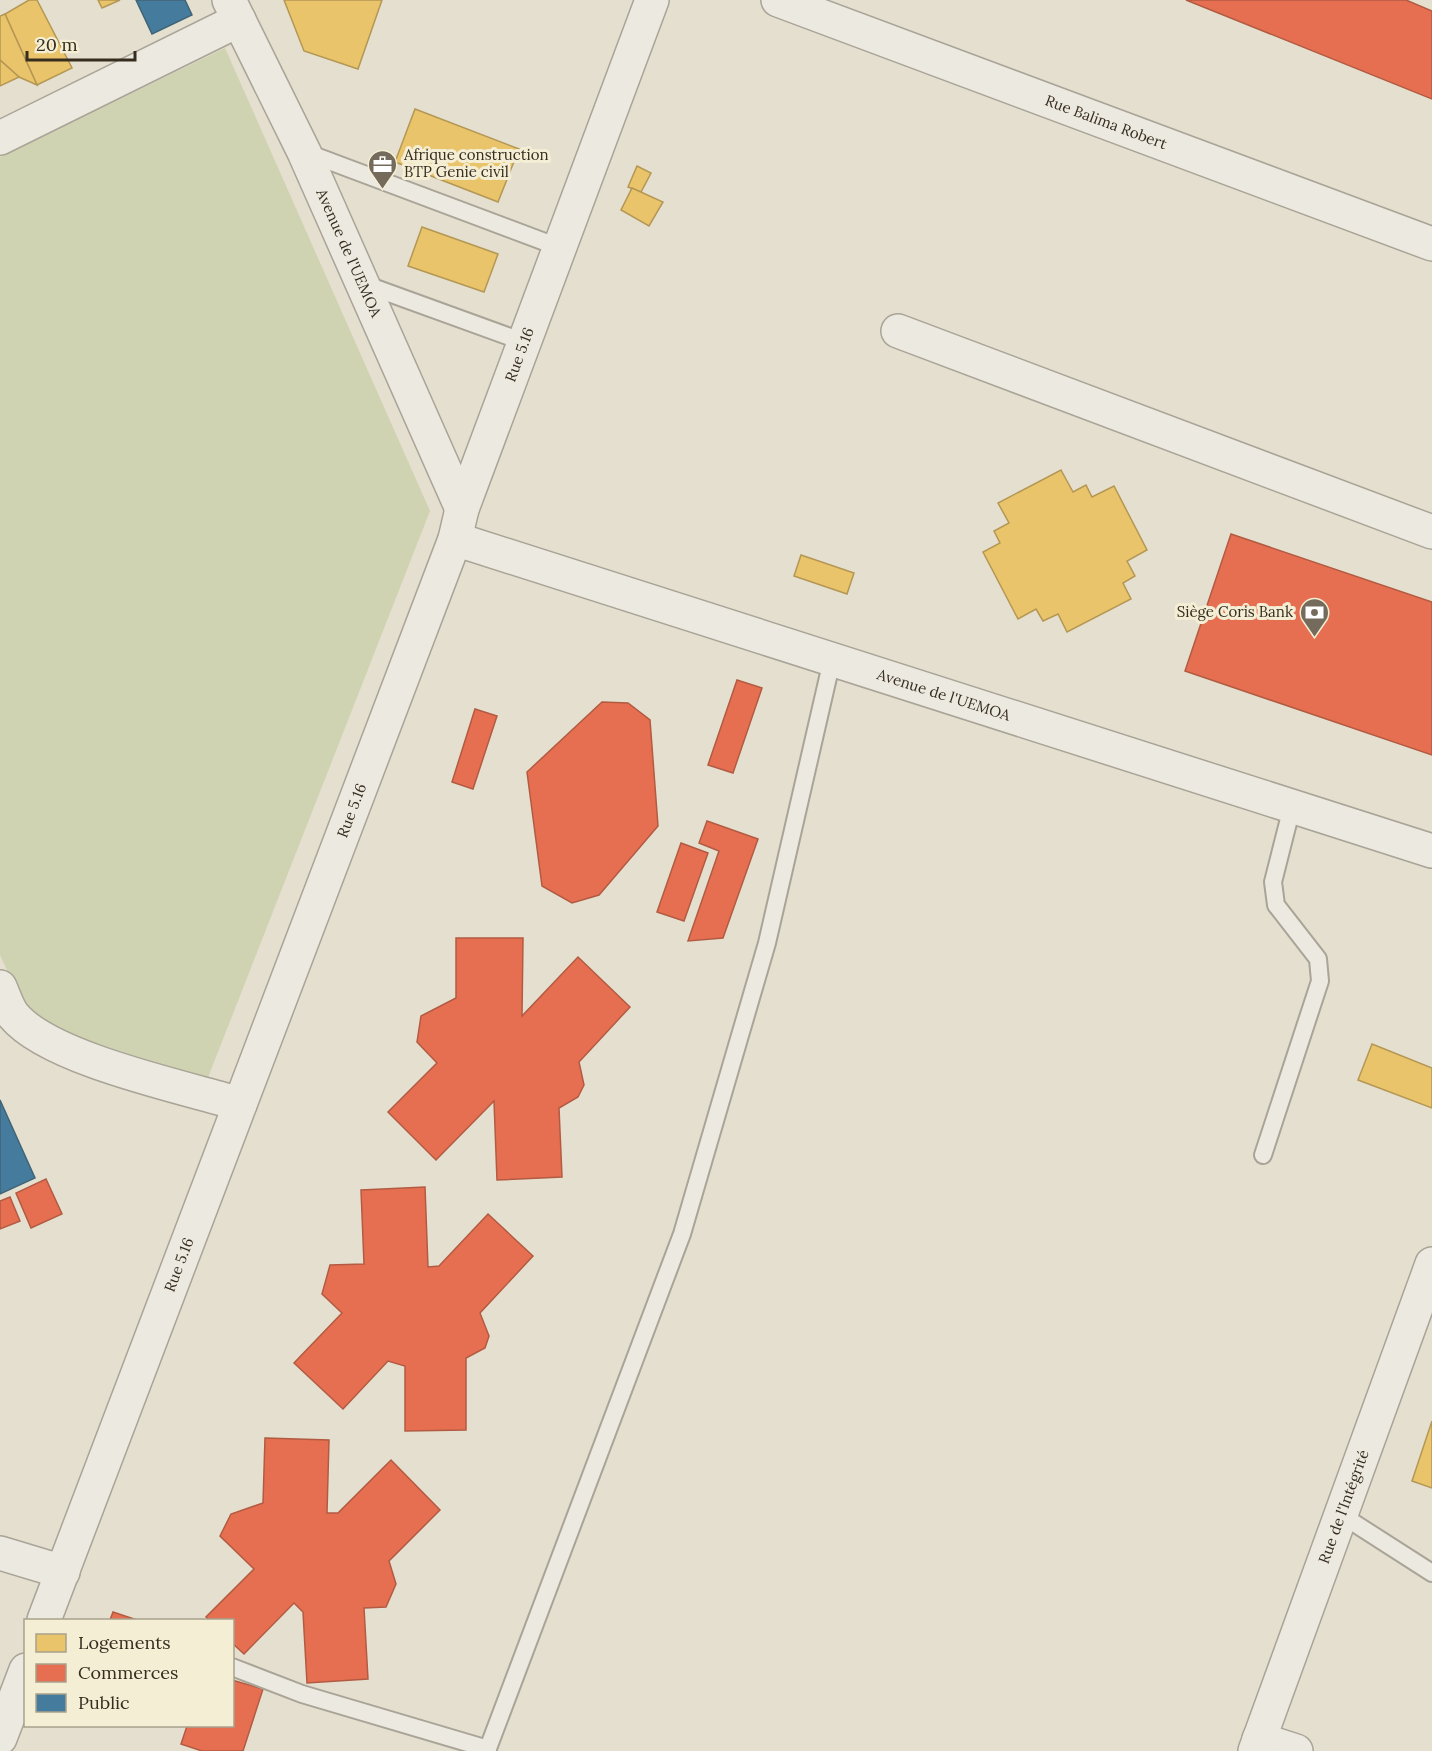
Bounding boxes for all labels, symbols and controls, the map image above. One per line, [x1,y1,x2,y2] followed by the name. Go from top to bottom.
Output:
[27,24,135,62] scale bar
[36,33,78,56] text: 20 m
[1043,91,1170,153] street label: Rue Balima Robert
[403,145,549,181] place label: Afrique construction BTP Genie civil
[367,148,399,190] office icon: Afrique construction BTP Genie civil
[312,185,386,321] street label: Avenue de l'UEMOA
[500,325,538,384] street label: Rue 5.16
[1298,596,1330,638] bank icon: Siège Coris Bank
[1177,602,1293,621] place label: Siège Coris Bank
[874,664,1013,725] street label: Avenue de l'UEMOA
[332,781,370,840] street label: Rue 5.16
[160,1235,198,1294] street label: Rue 5.16
[1314,1447,1373,1566] street label: Rue de l'Intégrité
[24,1619,234,1727] legend
[78,1631,170,1654] text: Logements
[78,1661,178,1684] text: Commerces
[78,1691,130,1714] text: Public

